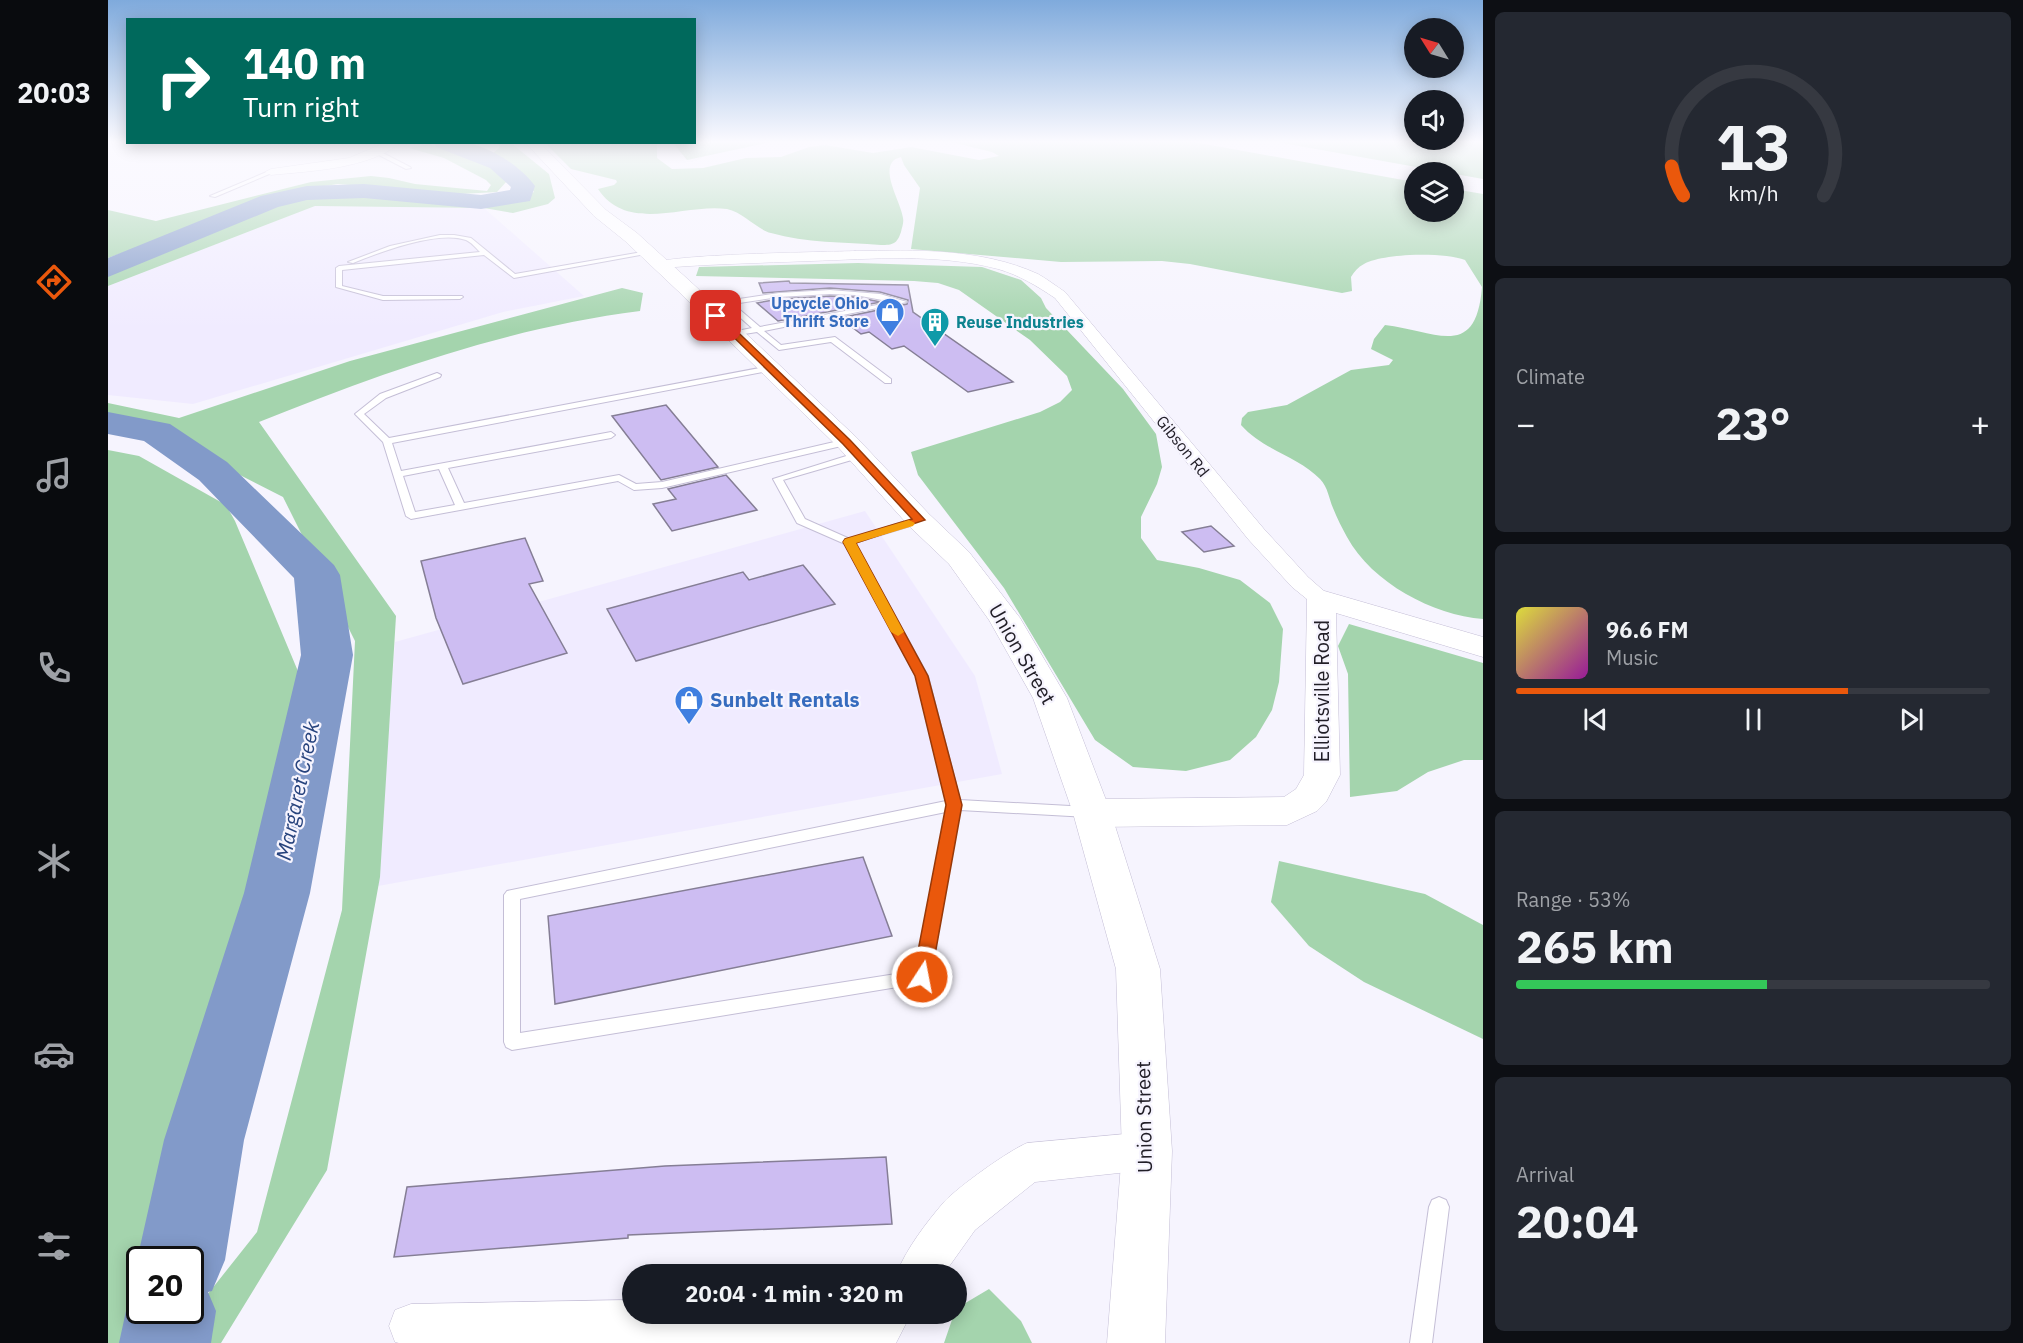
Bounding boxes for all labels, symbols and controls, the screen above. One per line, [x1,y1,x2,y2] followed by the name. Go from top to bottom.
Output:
[1404,18,1464,78] north arrow
[1404,18,1464,222] map controls
[243,36,366,91] text: 140 m
[144,42,222,120] icon: right
[17,75,91,110] text: 20:03
[243,89,360,124] text: Turn right
[1404,90,1464,150] button: sound
[1716,106,1790,187] text: 13
[1404,162,1464,222] button: layers
[1728,179,1778,207] text: km/h
[33,261,75,303] icon: directions
[690,290,741,341] pin
[771,293,869,331] place label: Upcycle Ohio Thrift Store
[874,296,906,338] shop icon: Upcycle Ohio Thrift Store
[699,299,732,332] icon: arrive
[919,306,951,348] building icon: Reuse Industries
[956,312,1084,332] place label: Reuse Industries
[1516,363,1585,390] text: Climate
[1715,394,1791,452] text: 23°
[1516,402,1536,445] text: −
[1970,402,1990,445] text: +
[1152,411,1214,481] street label: Gibson Rd
[33,454,75,496] icon: music
[983,598,1062,709] street label: Union Street
[1606,615,1689,644] text: 96.6 FM
[1308,620,1335,762] street label: Elliotsville Road
[1606,644,1658,671] text: Music
[33,647,75,689] icon: phone
[673,684,705,726] shop icon: Sunbelt Rentals
[710,686,860,713] place label: Sunbelt Rentals
[1579,703,1612,736] icon: previous
[1737,703,1770,736] icon: pause
[1895,703,1928,736] icon: next
[269,718,326,863] water label: Margaret Creek
[33,840,75,882] icon: climate
[1516,886,1631,913] text: Range · 53%
[1516,917,1674,975] text: 265 km
[890,945,954,1009] position arrow
[33,1033,75,1075] icon: car
[1129,1061,1158,1173] street label: Union Street
[1516,1161,1574,1188] text: Arrival
[1516,1192,1639,1250] text: 20:04
[33,1225,75,1267] icon: filters
[126,1246,204,1324] speed limit sign: 20
[685,1279,904,1308] text: 20:04 · 1 min · 320 m

